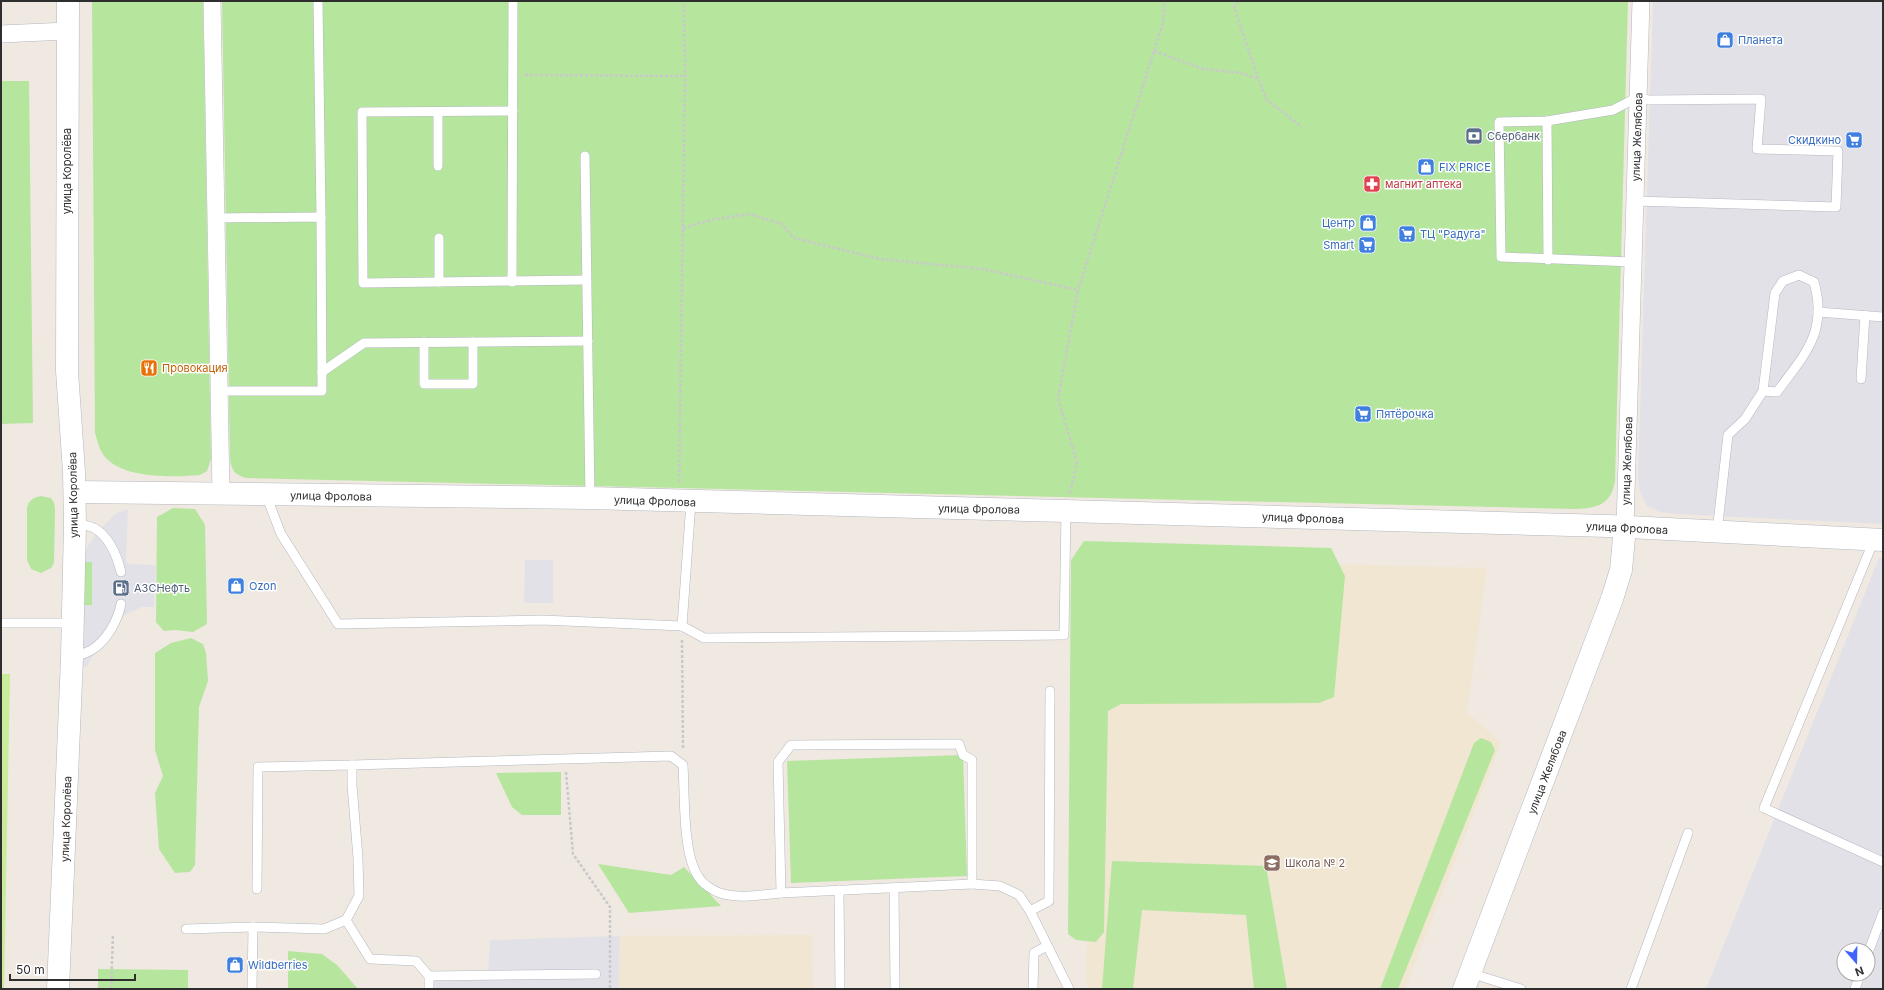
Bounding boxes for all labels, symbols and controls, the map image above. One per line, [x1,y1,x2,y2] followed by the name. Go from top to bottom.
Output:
[1715,30,1735,50] shop icon: Планета
[1738,33,1783,47] place label: Планета
[1628,92,1646,182] street label: улица Желябова
[1464,126,1484,146] bank icon: Сбербанк
[60,128,74,214] street label: улица Королёва
[1487,129,1540,143] place label: Сбербанк
[1844,130,1864,150] supermarket icon: Скидкино
[1788,133,1841,147] place label: Скидкино
[1416,157,1436,177] shop icon: FIX PRICE
[1439,160,1491,174] place label: FIX PRICE
[1362,174,1382,194] pharmacy icon: магнит аптека
[1385,177,1462,191] place label: магнит аптека
[1358,213,1378,233] shop icon: Центр
[1322,216,1355,230] place label: Центр
[1397,224,1417,244] supermarket icon: ТЦ "Радуга"
[1420,227,1486,241] place label: ТЦ "Радуга"
[1357,235,1377,255] supermarket icon: Smart
[1323,238,1354,252] place label: Smart
[139,358,159,378] restaurant icon: Провокация
[162,361,228,375] place label: Провокация
[1353,404,1373,424] supermarket icon: Пятёрочка
[1376,407,1434,421] place label: Пятёрочка
[1618,416,1636,506] street label: улица Желябова
[65,452,81,538] street label: улица Королёва
[290,488,372,504] street label: улица Фролова
[614,493,696,509] street label: улица Фролова
[938,501,1020,517] street label: улица Фролова
[1262,510,1344,526] street label: улица Фролова
[1586,519,1668,537] street label: улица Фролова
[226,576,246,596] shop icon: Ozon
[111,578,131,598] fuel station icon: АЗСНефть
[249,579,276,593] place label: Ozon
[134,581,190,595] place label: АЗСНефть
[1525,728,1569,816] street label: улица Желябова
[57,776,75,862] street label: улица Королёва
[1262,853,1282,873] school or university icon: Школа № 2
[1285,856,1345,870] place label: Школа № 2
[1836,942,1876,982] north arrow
[225,955,245,975] shop icon: Wildberries
[10,956,135,982] scale bar
[248,958,308,972] place label: Wildberries
[16,962,45,977] text: 50 m
[1853,963,1866,979] text: N

